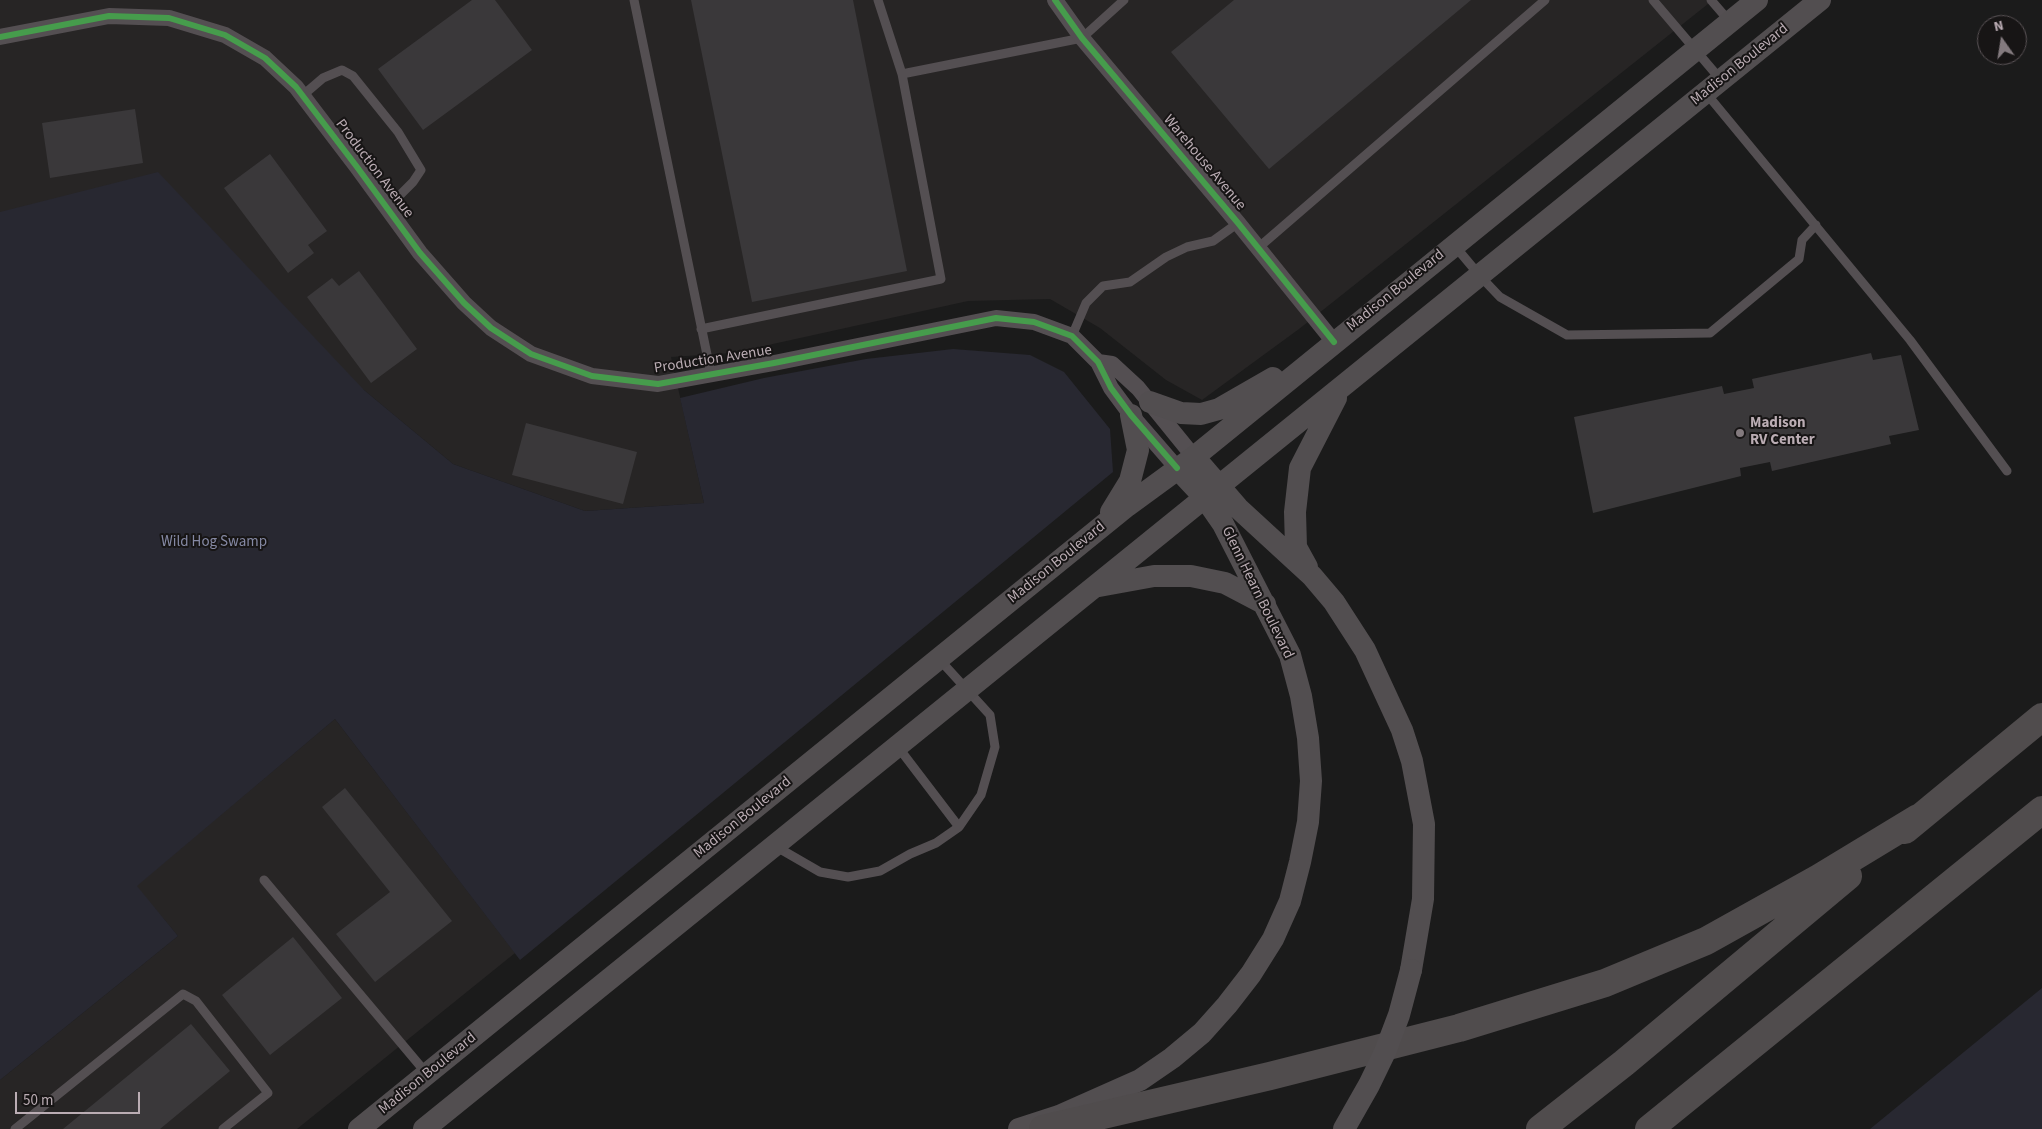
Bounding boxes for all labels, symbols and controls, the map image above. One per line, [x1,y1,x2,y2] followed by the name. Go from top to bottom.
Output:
[1977,15,2027,65] north arrow
[1992,16,2006,37] text: N
[1688,20,1792,110] street label: Madison Boulevard
[1159,112,1249,214] street label: Warehouse Avenue
[331,116,417,222] street label: Production Avenue
[1344,246,1448,336] street label: Madison Boulevard
[653,342,773,378] street label: Production Avenue
[1750,415,1815,450] place label: Madison RV Center
[1734,427,1746,439] marker: Madison RV Center
[1005,518,1109,608] street label: Madison Boulevard
[1217,524,1297,662] street label: Glenn Hearn Boulevard
[161,534,267,552] park label: Wild Hog Swamp
[691,773,795,863] street label: Madison Boulevard
[376,1029,480,1119] street label: Madison Boulevard
[18,1082,142,1114] scale bar
[23,1090,53,1111] text: 50 m

